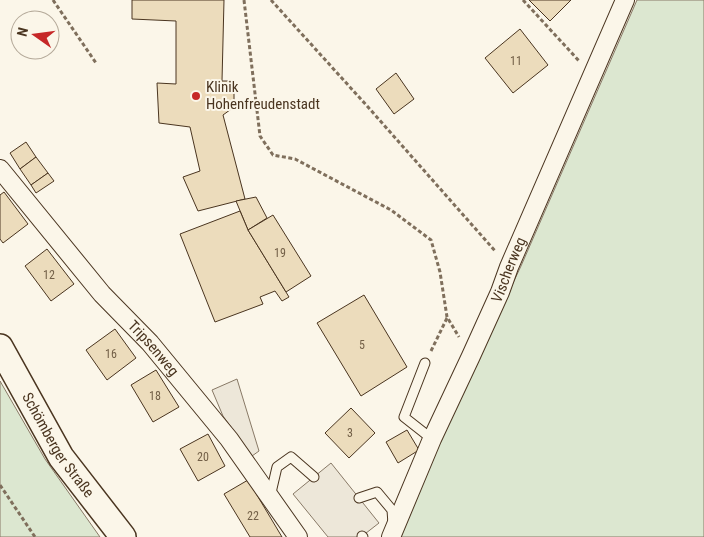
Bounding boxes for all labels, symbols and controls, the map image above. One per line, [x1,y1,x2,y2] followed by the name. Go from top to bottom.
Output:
[10,10,60,60] north arrow
[14,26,31,38] text: N
[510,54,522,68] house number: 11
[206,78,320,113] place label: Klinik Hohenfreudenstadt
[190,90,202,102] marker: Klinik Hohenfreudenstadt
[487,234,530,305] street label: Vischerweg
[274,246,286,260] house number: 19
[43,268,55,282] house number: 12
[124,317,182,380] street label: Tripsenweg
[359,338,365,352] house number: 5
[105,347,117,361] house number: 16
[149,389,161,403] house number: 18
[18,390,98,501] street label: Schömberger Straße
[347,426,353,440] house number: 3
[197,450,209,464] house number: 20
[247,509,259,523] house number: 22

